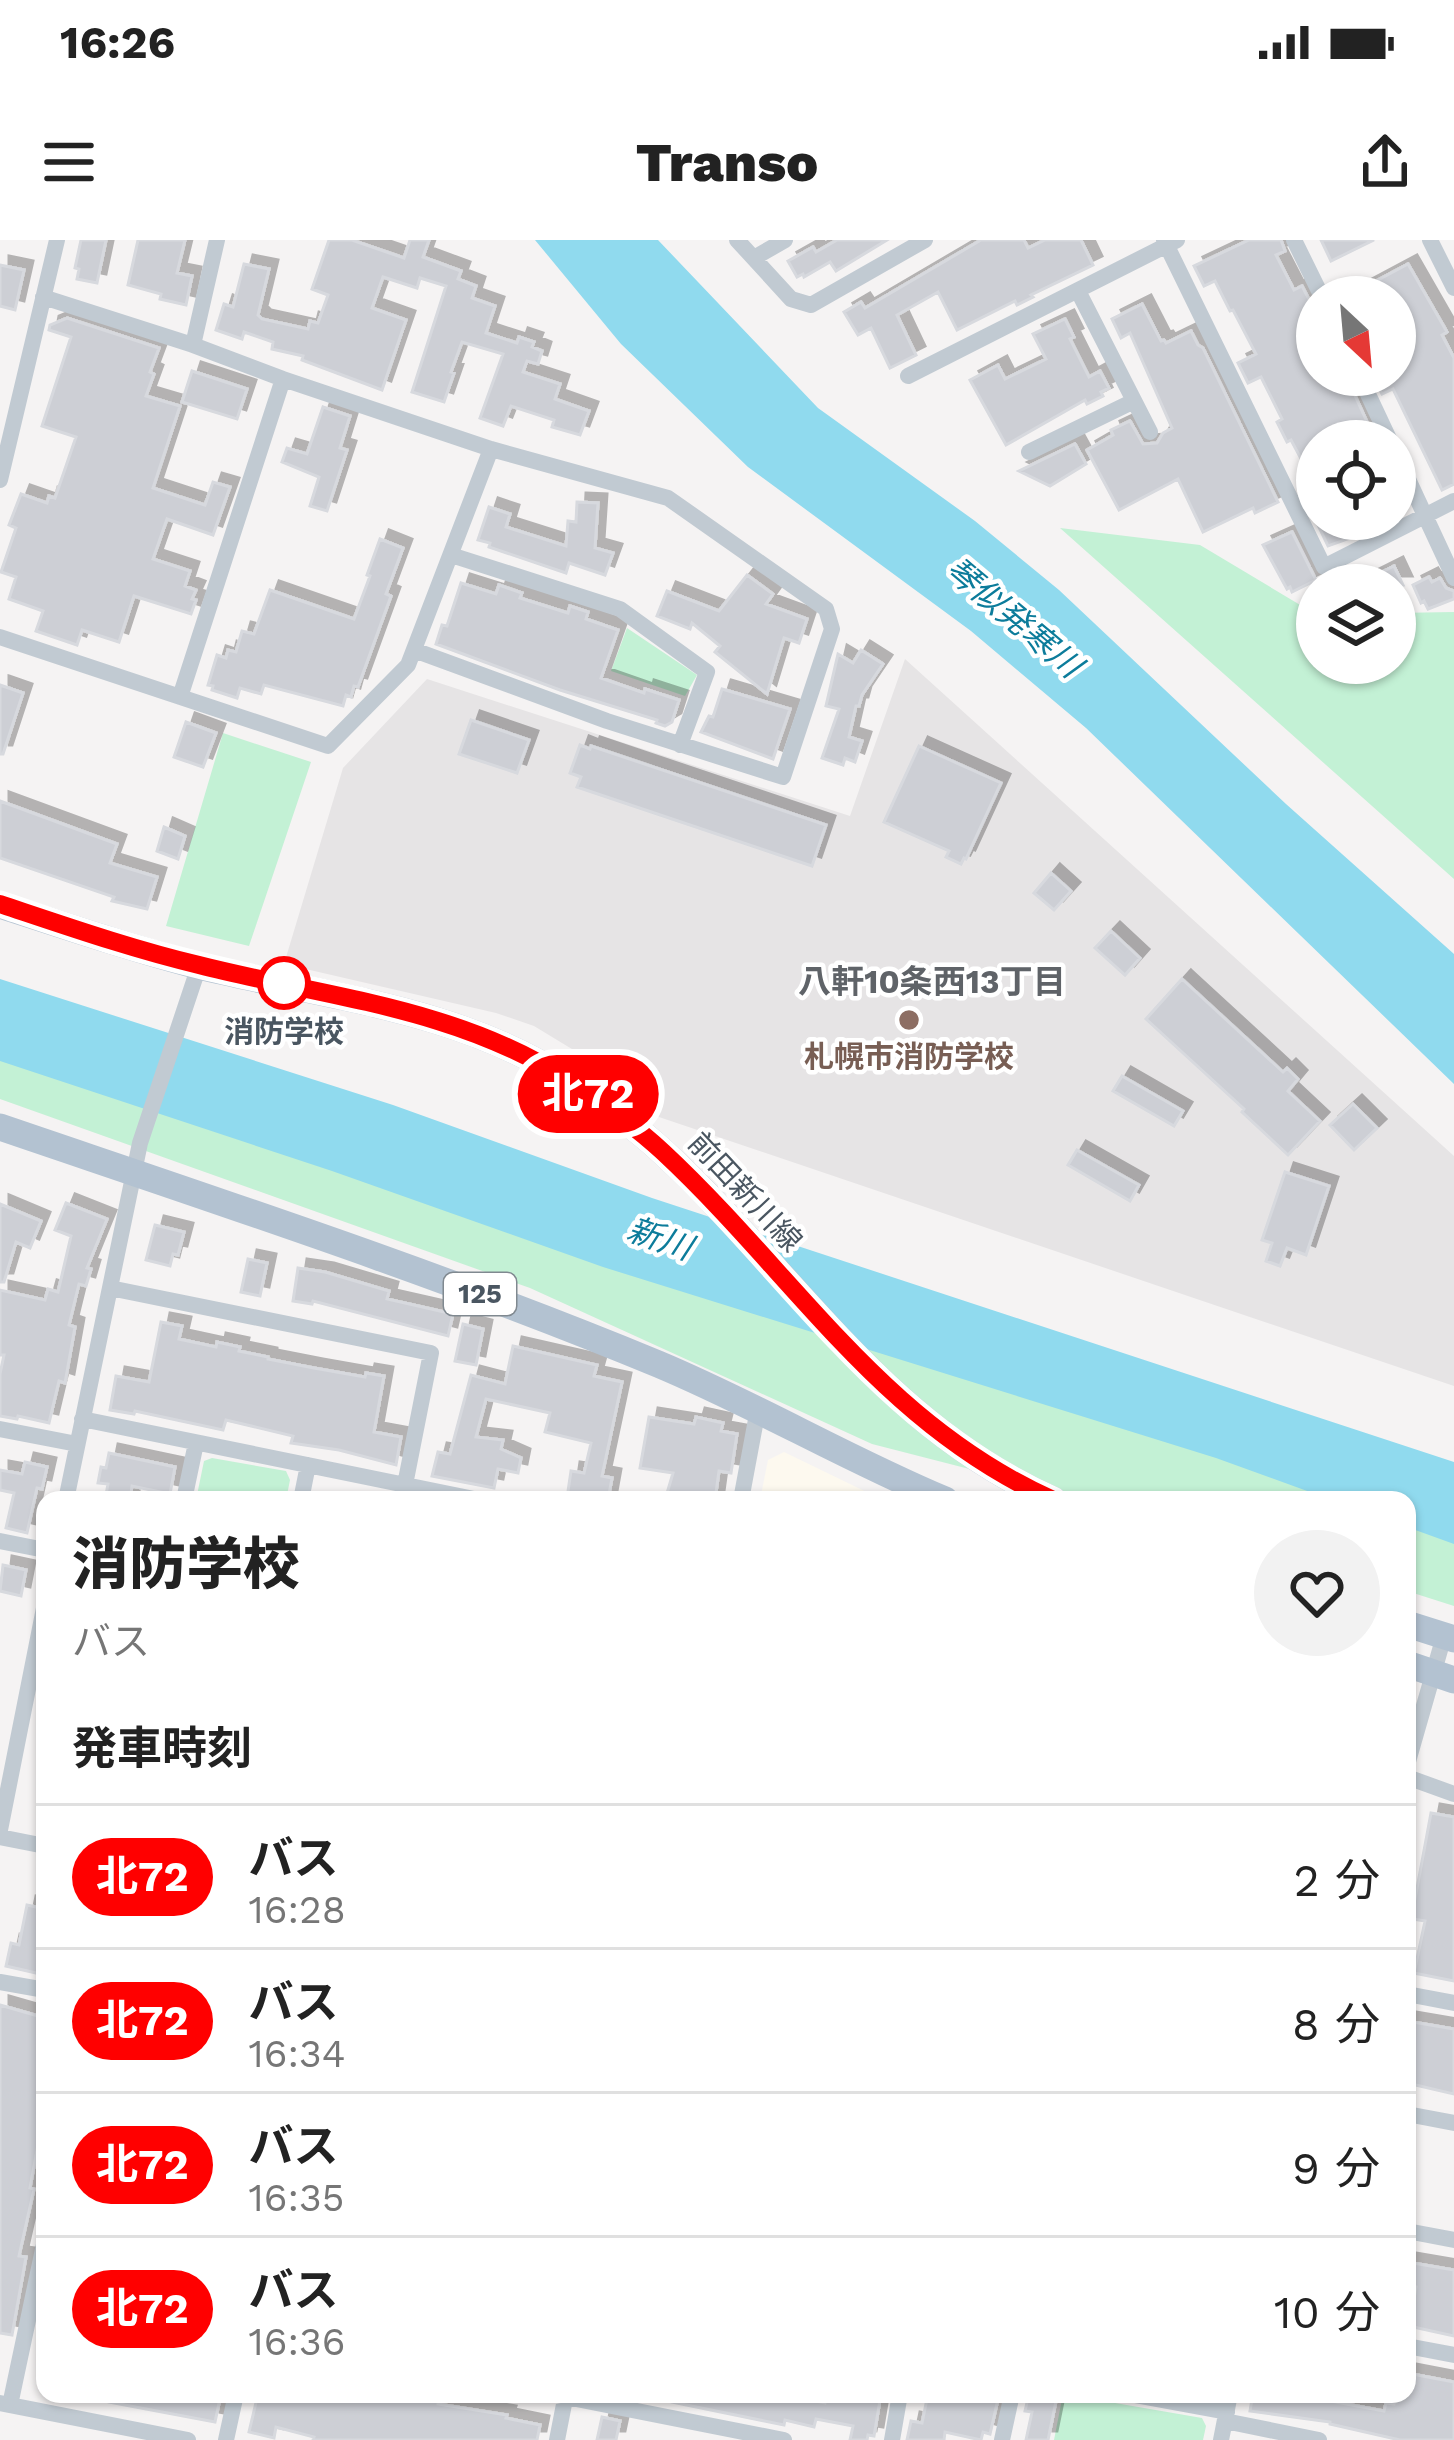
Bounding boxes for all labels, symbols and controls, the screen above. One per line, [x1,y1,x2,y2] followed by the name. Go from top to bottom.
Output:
[60,16,175,69] text: 16:26
[36,129,102,195] icon: menu
[1352,129,1418,195] icon: share
[636,131,818,194] text: Transo
[1296,276,1416,396] north arrow
[1296,276,1416,684] map controls
[1296,420,1416,540] button: locate
[938,549,1092,687] water label: 琴似発寒川
[1296,564,1416,684] button: layers
[259,958,309,1008] marker: 消防学校
[798,962,1066,1001] district label: 八軒10条西13丁目
[896,1007,922,1033] marker: 札幌市消防学校
[224,1014,344,1049] place label: 消防学校
[804,1039,1014,1074] place label: 札幌市消防学校
[519,1055,657,1133] line badge: 北72
[542,1069,634,1118] text: 北72
[681,1125,809,1258] street label: 前田新川線
[622,1209,700,1269] water label: 新川
[444,1273,516,1315] road number: 125
[1254,1530,1380,1656] button: heart
[72,1531,300,1598] text: 消防学校
[72,1619,150,1664] text: バス
[72,1722,252,1775] text: 発車時刻
[249,1832,339,1885] text: バス
[96,1852,189,1901] text: 北72
[1293,1854,1380,1907] text: 2 分
[249,1887,346,1932] text: 16:28
[249,1976,339,2029] text: バス
[96,1996,189,2045] text: 北72
[1292,1998,1380,2051] text: 8 分
[249,2031,346,2076] text: 16:34
[249,2120,339,2173] text: バス
[96,2140,189,2189] text: 北72
[1292,2142,1380,2195] text: 9 分
[249,2175,344,2220] text: 16:35
[249,2264,339,2317] text: バス
[96,2284,189,2333] text: 北72
[1274,2286,1380,2339] text: 10 分
[249,2319,346,2364] text: 16:36

